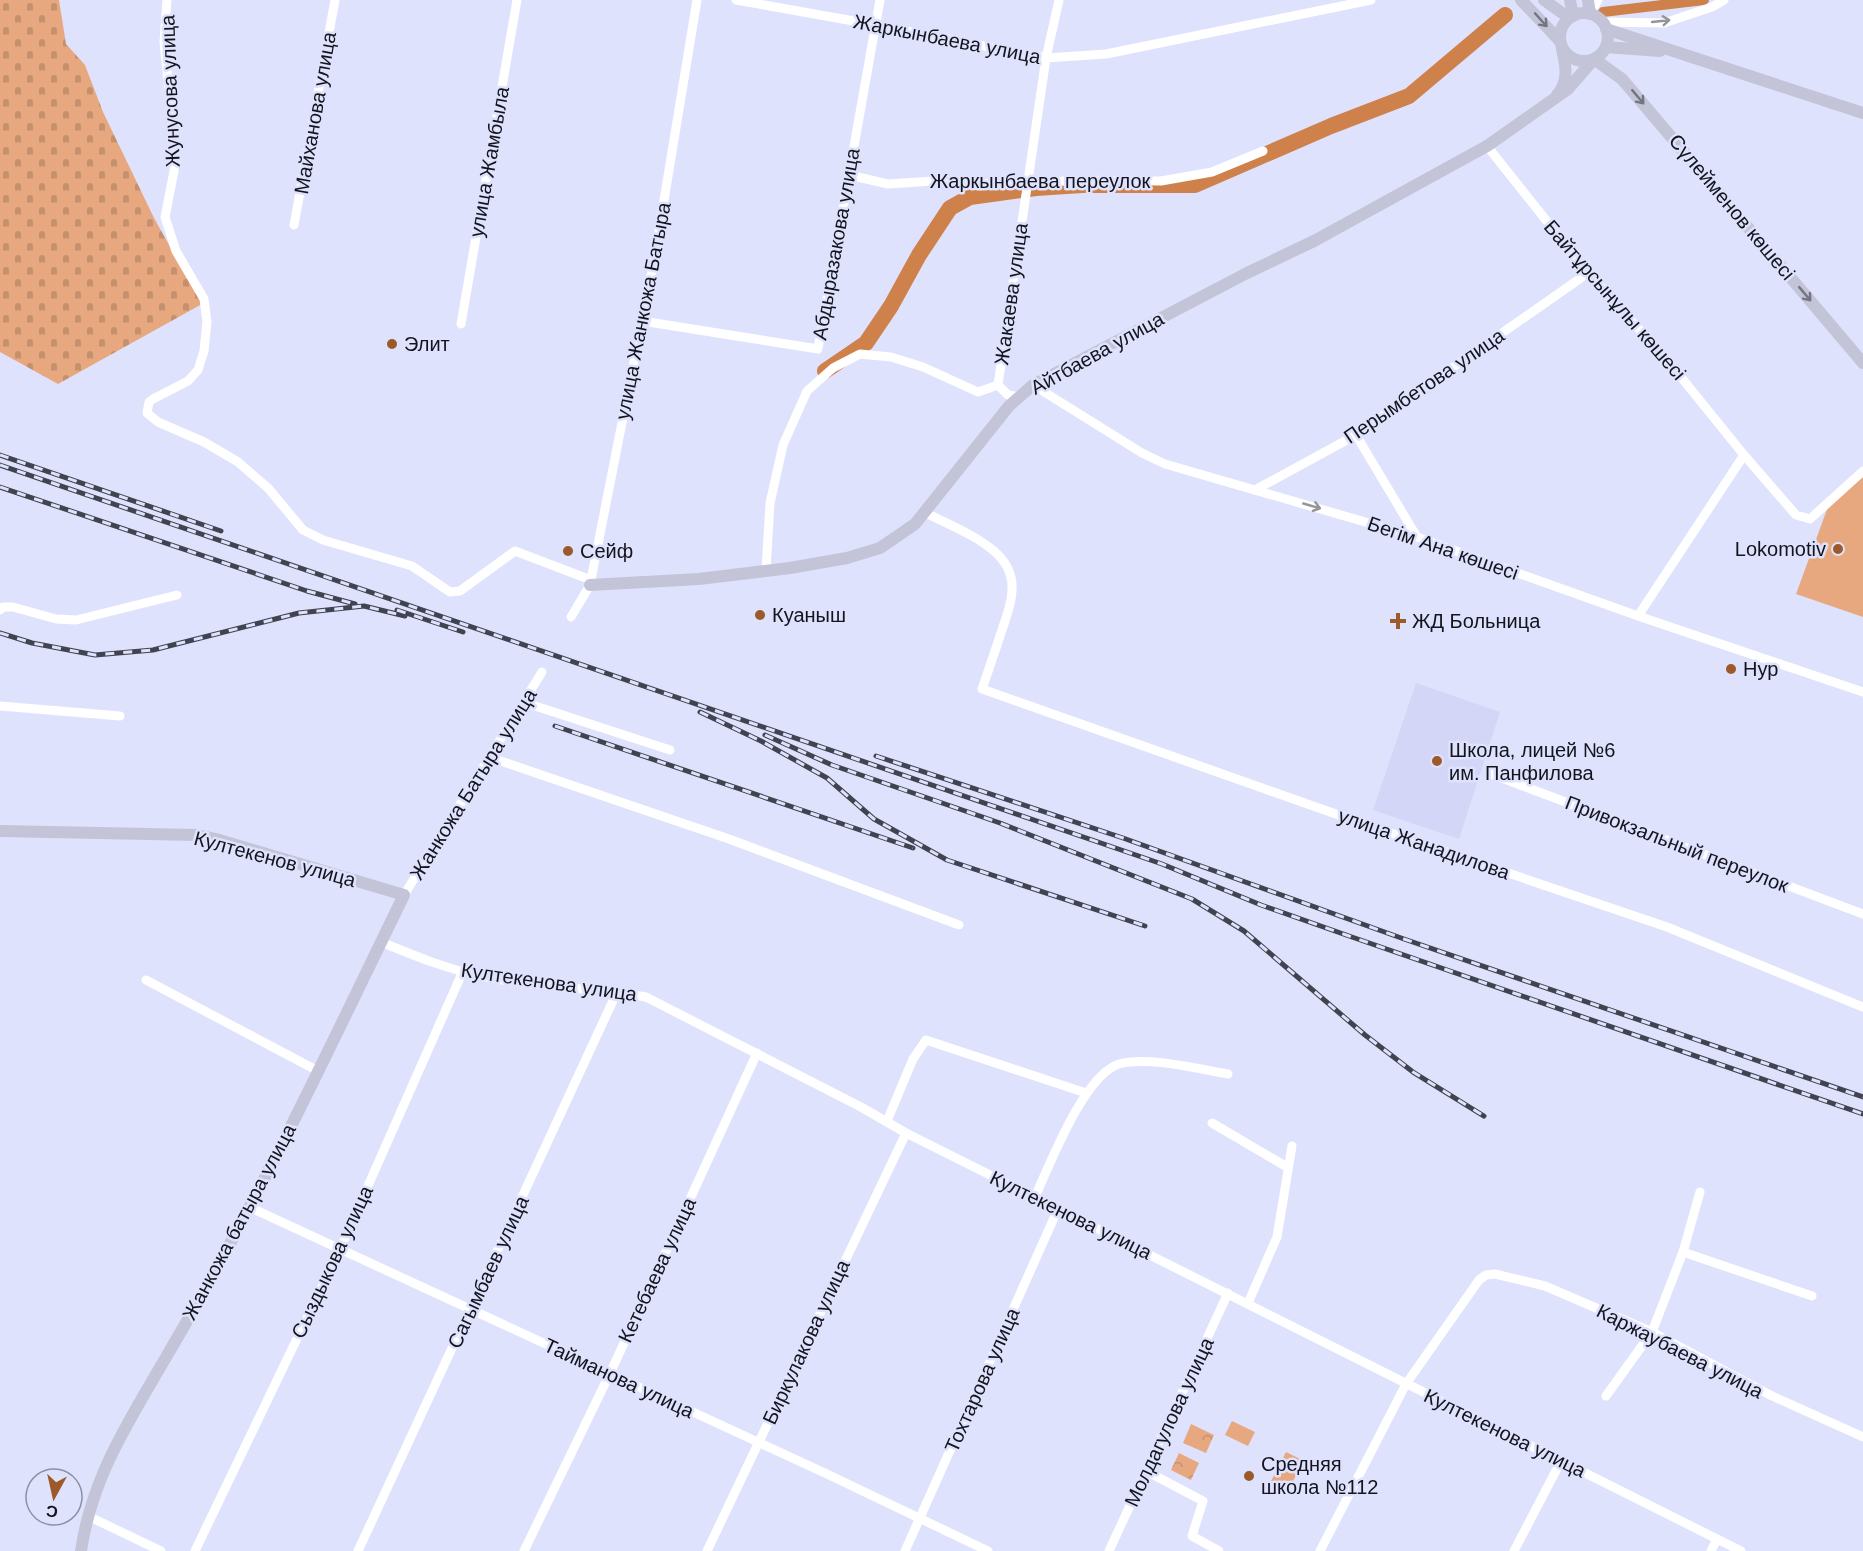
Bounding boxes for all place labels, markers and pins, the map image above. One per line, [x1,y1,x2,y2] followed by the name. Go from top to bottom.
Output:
[404,333,450,355] place label: Элит
[385,337,399,351] marker: Элит
[1735,538,1826,560] place label: Lokomotiv
[580,540,633,562] place label: Сейф
[1831,542,1845,556] marker: Lokomotiv
[561,544,575,558] marker: Сейф
[772,604,846,626] place label: Куаныш
[753,608,767,622] marker: Куаныш
[1412,610,1541,632] place label: ЖД Больница
[1389,612,1407,630] marker: ЖД Больница
[1743,658,1778,680] place label: Нур
[1724,662,1738,676] marker: Нур
[1449,739,1615,784] place label: Школа, лицей №6 им. Панфилова
[1430,754,1444,768] marker: Школа, лицей №6 им. Панфилова
[1261,1453,1378,1498] place label: Средняя школа №112
[1242,1469,1256,1483] marker: Средняя школа №112

